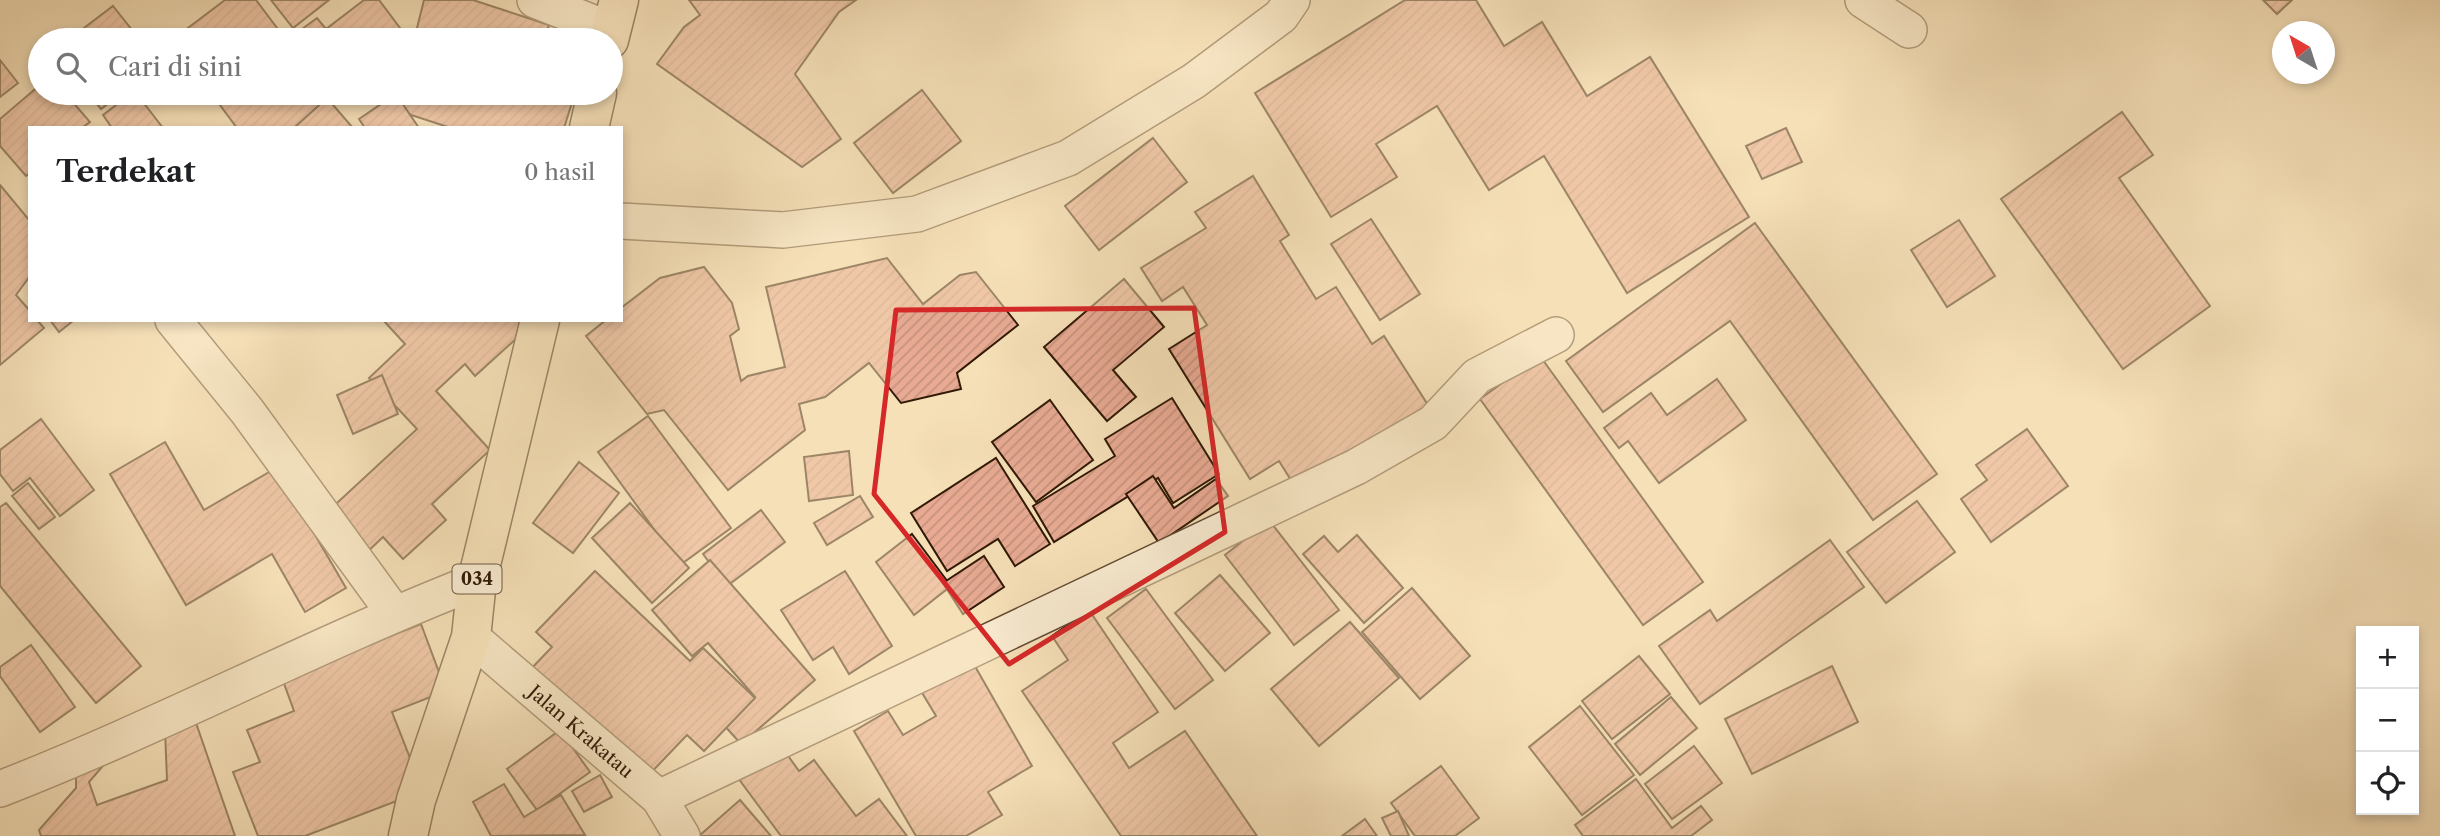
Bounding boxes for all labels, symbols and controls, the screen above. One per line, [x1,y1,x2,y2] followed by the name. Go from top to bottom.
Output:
[2272,21,2335,84] north arrow
[28,28,623,105] search box
[52,48,90,86] icon: search
[108,51,242,83] text: Cari di sini
[56,153,196,190] text: Terdekat
[524,158,595,186] text: 0 hasil
[452,564,502,594] road number: 034
[2356,626,2419,815] map controls
[2356,626,2419,689] button: +
[522,678,639,783] street label: Jalan Krakatau
[2356,689,2419,752] button: −
[2356,752,2419,815] button: locate

